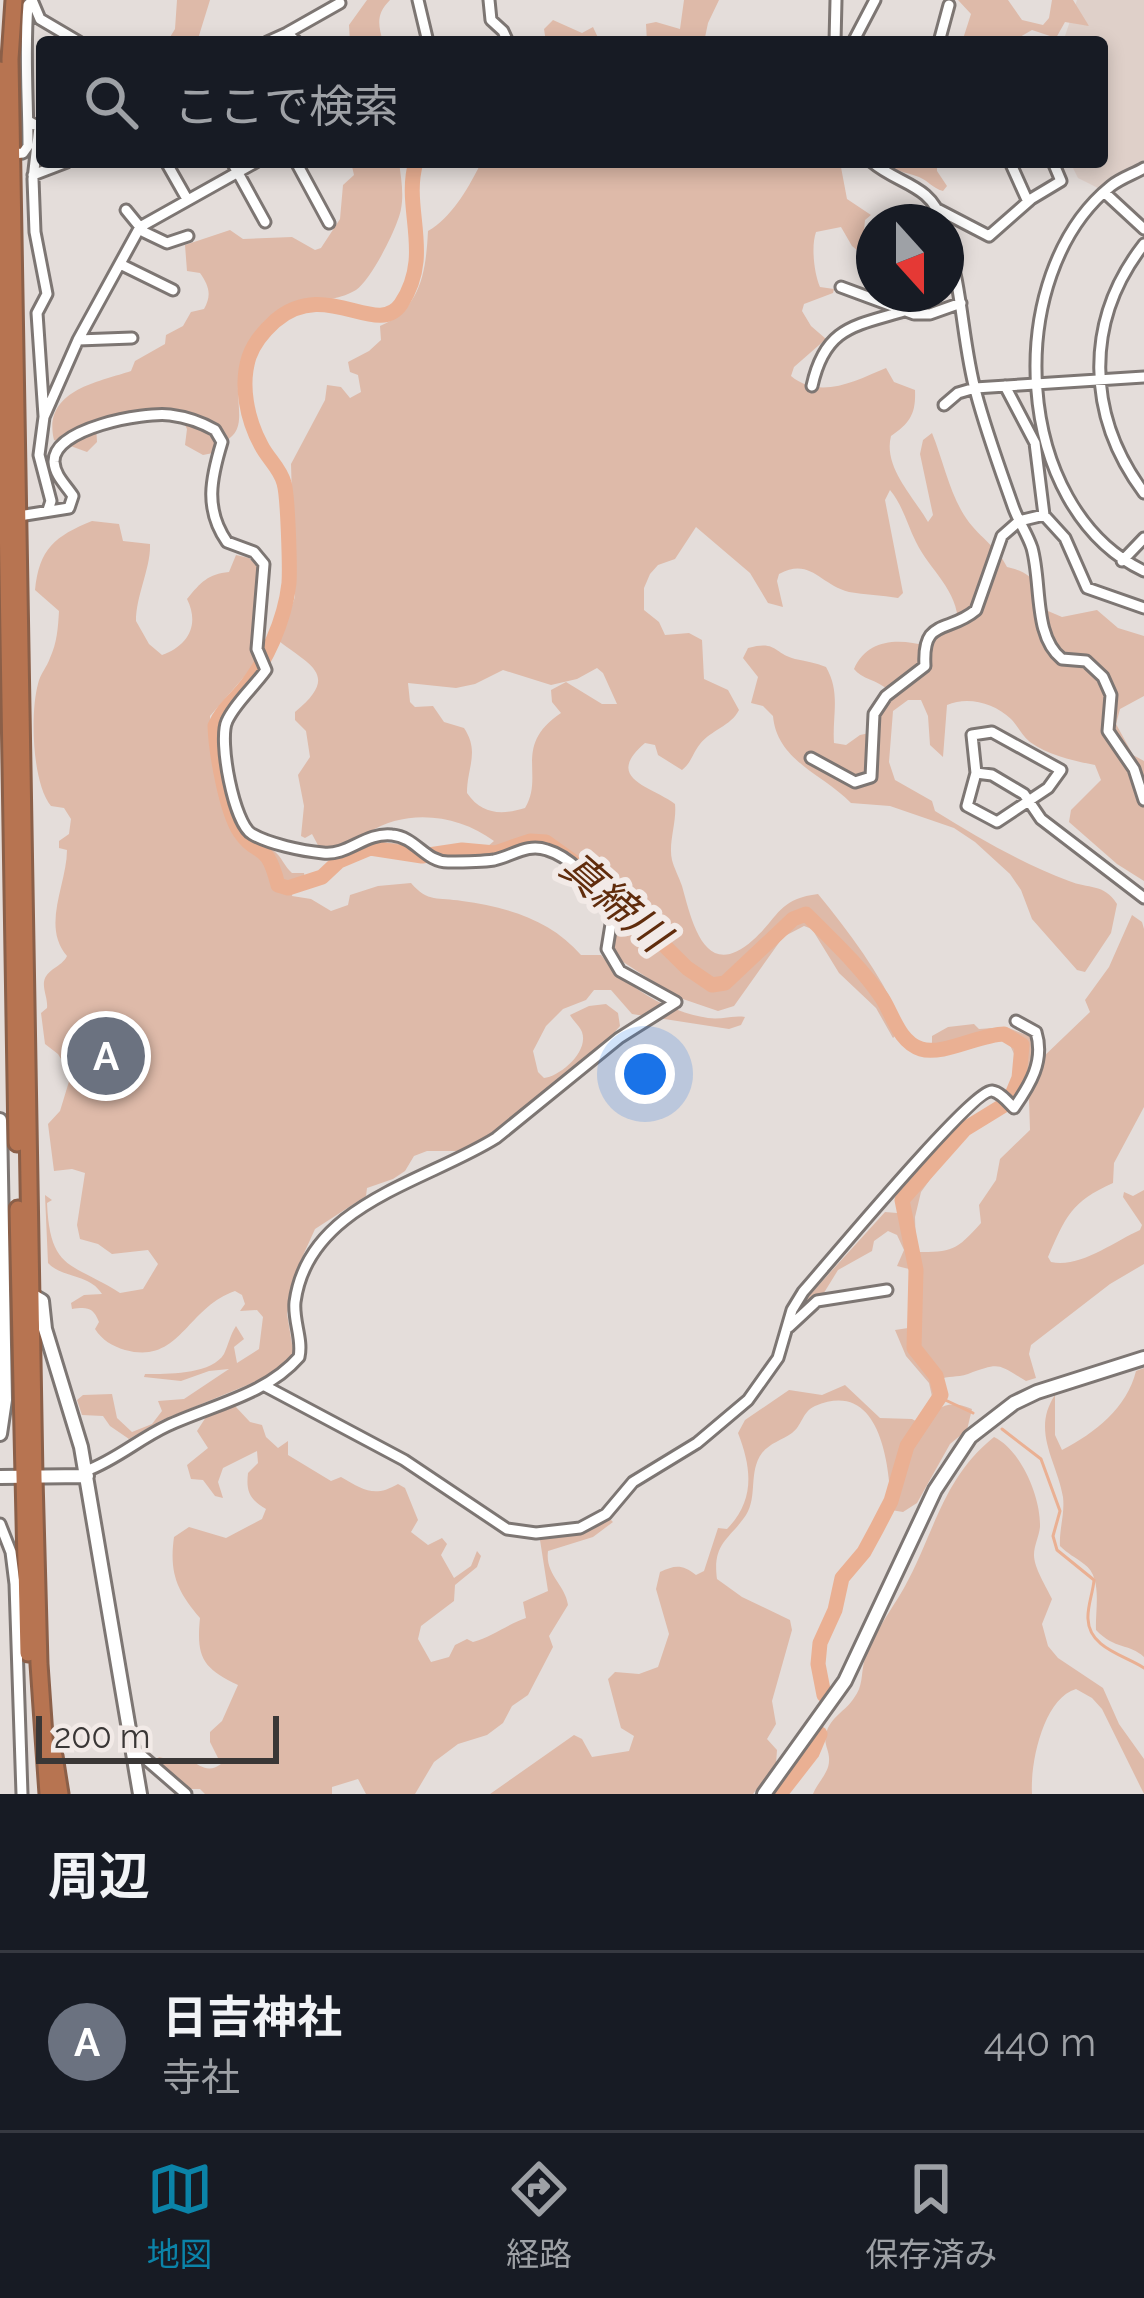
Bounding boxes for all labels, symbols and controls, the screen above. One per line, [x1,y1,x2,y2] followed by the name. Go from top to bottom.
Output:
[36,36,1108,168] search box
[78,69,144,135] icon: search
[174,80,399,133] text: ここで検索
[856,204,964,312] north arrow
[551,842,681,964] water label: 真締川
[67,1011,145,1101] pin: A
[615,1044,675,1104] your location
[36,1710,279,1763] scale bar
[54,1717,150,1756] text: 200 m
[48,1846,150,1906] text: 周辺
[162,1991,342,2044] text: 日吉神社
[74,2019,100,2065] text: A
[984,2019,1096,2065] text: 440 m
[162,2054,240,2100] text: 寺社
[147,2156,213,2276] tab: 地図
[506,2156,572,2276] tab: 経路
[865,2156,997,2276] tab: 保存済み

